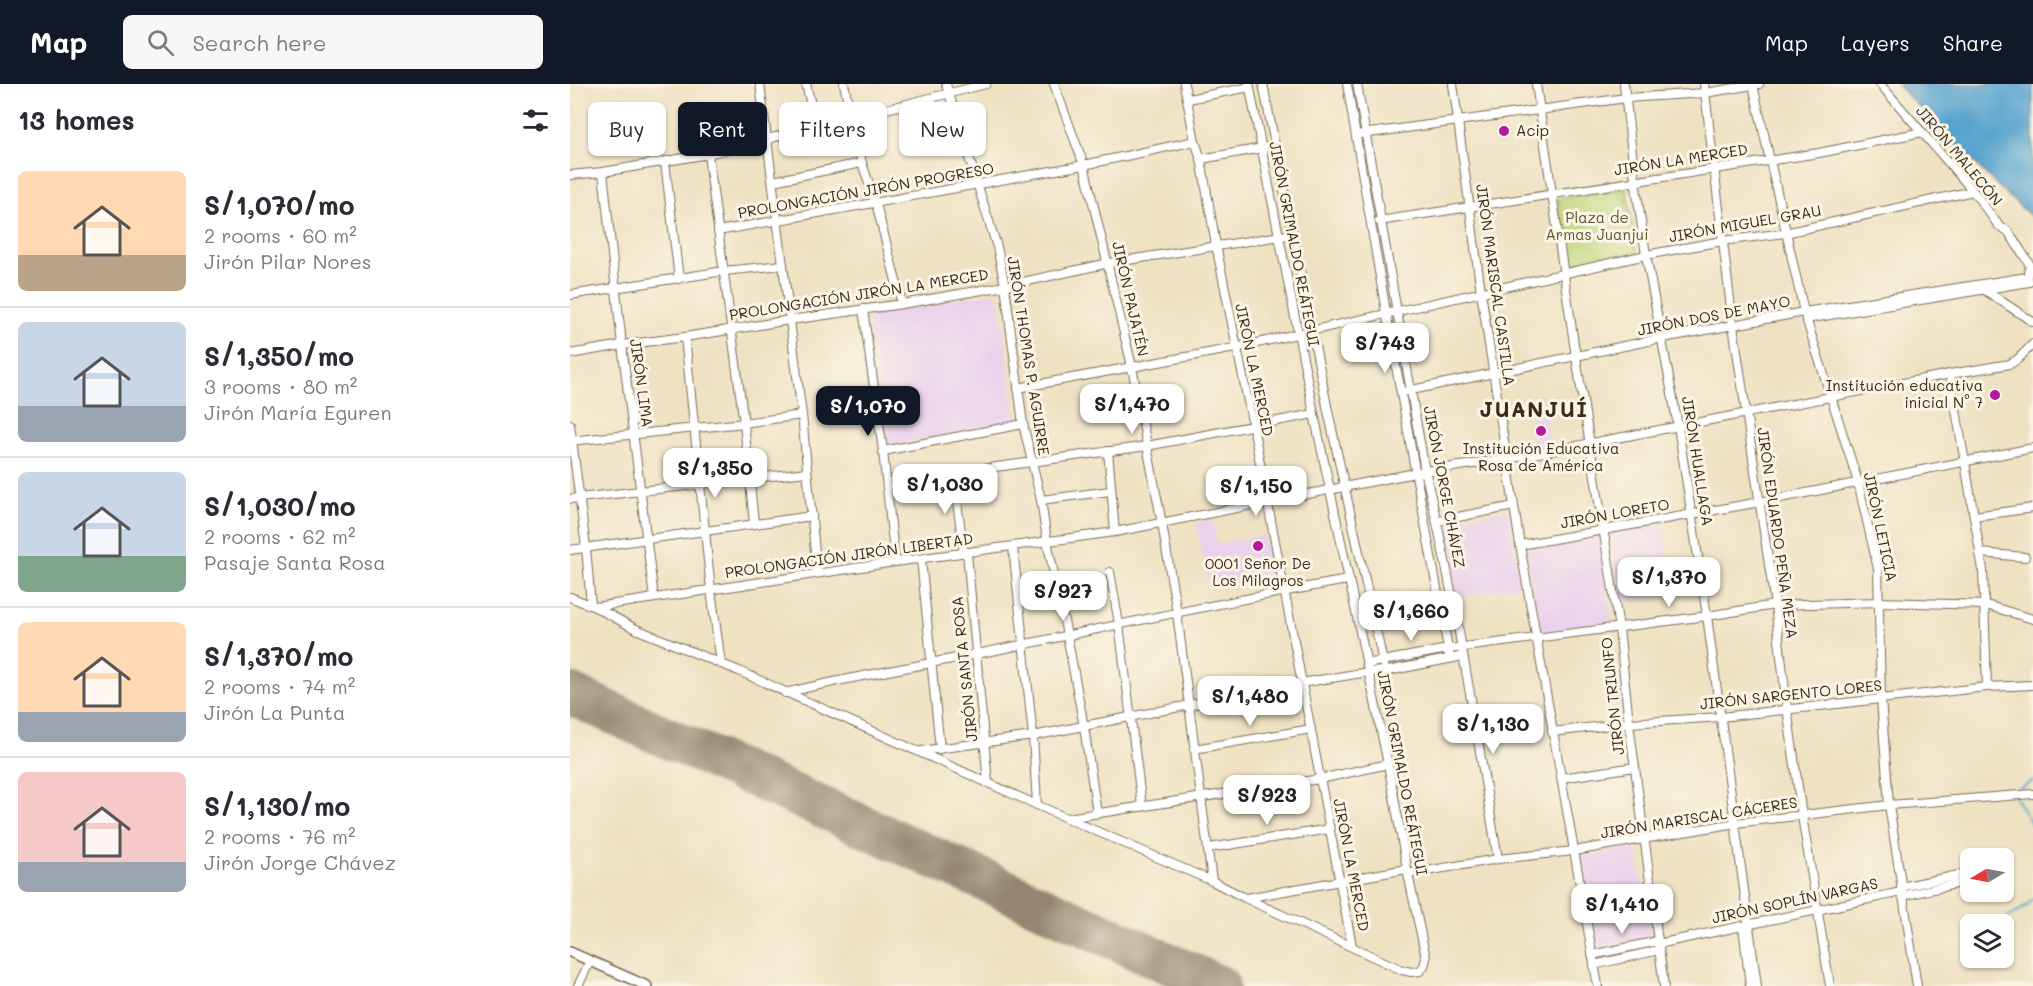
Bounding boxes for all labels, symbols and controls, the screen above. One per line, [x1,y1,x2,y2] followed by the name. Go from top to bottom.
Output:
[123,15,543,69] search box
[30,24,87,60] text: Map
[144,26,177,59] icon: search
[192,28,326,57] text: Search here
[1765,29,1808,56] text: Map
[1841,29,1910,56] text: Layers
[1943,29,2003,56] text: Share
[1912,101,2007,210] street label: JIRÓN MALECÓN
[588,102,666,156] chip: Buy
[678,102,767,156] chip: Rent
[779,102,887,156] chip: Filters
[899,102,986,156] chip: New
[18,103,135,137] text: 13 homes
[519,104,552,137] icon: filters
[1516,120,1549,140] place label: Acip
[1497,124,1511,138] marker: Acip
[1613,139,1749,179] street label: JIRÓN LA MERCED
[1265,140,1325,348] street label: JIRÓN GRIMALDO REÁTEGUI
[736,158,996,222] street label: PROLONGACIÓN JIRÓN PROGRESO
[1472,183,1520,387] street label: JIRÓN MARISCAL CASTILLA
[204,188,355,222] text: S/1,070/mo
[66,195,138,267] icon: home
[1667,200,1823,246] street label: JIRÓN MIGUEL GRAU
[1545,207,1649,244] park label: Plaza de Armas Juanjui
[204,222,357,248] text: 2 rooms · 60 m²
[1108,239,1154,358] street label: JIRÓN PAJATÉN
[204,248,372,274] text: Jirón Pilar Nores
[1003,255,1055,457] street label: JIRÓN THOMAS P. AGUIRRE
[728,264,990,324] street label: PROLONGACIÓN JIRÓN LA MERCED
[1636,290,1792,340] street label: JIRÓN DOS DE MAYO
[1231,302,1279,438] street label: JIRÓN LA MERCED
[1343,323,1427,374] pin: S/743
[1355,329,1415,355] text: S/743
[626,337,658,428] street label: JIRÓN LIMA
[204,339,354,373] text: S/1,350/mo
[66,346,138,418] icon: home
[204,373,357,399] text: 3 rooms · 80 m²
[1826,375,1983,412] place label: Institución educativa inicial N° 7
[1077,384,1187,435] pin: S/1,470
[813,386,923,437] pin: S/1,070
[1988,388,2002,402] marker: Institución educativa inicial N° 7
[1094,390,1170,416] text: S/1,470
[830,392,906,418] text: S/1,070
[1479,395,1589,422] district label: JUANJUÍ
[1678,395,1718,527] street label: JIRÓN HUALLAGA
[204,399,392,425] text: Jirón María Eguren
[1419,404,1470,569] street label: JIRÓN JORGE CHÁVEZ
[1534,424,1548,438] marker: Institución Educativa Rosa de América
[1753,426,1803,640] street label: JIRÓN EDUARDO PEÑA MEZA
[1463,438,1619,475] place label: Institución Educativa Rosa de América
[660,448,770,499] pin: S/1,350
[677,454,753,480] text: S/1,350
[890,464,1000,515] pin: S/1,030
[1201,466,1311,517] pin: S/1,150
[907,470,983,496] text: S/1,030
[1860,470,1902,583] street label: JIRÓN LETICIA
[1220,472,1292,498] text: S/1,150
[204,489,356,523] text: S/1,030/mo
[1559,494,1671,532] street label: JIRÓN LORETO
[66,496,138,568] icon: home
[204,523,356,549] text: 2 rooms · 62 m²
[724,528,974,582] street label: PROLONGACIÓN JIRÓN LIBERTAD
[1251,539,1265,553] marker: 0001 Señor De Los Milagros
[204,549,386,575] text: Pasaje Santa Rosa
[1205,553,1311,590] place label: 0001 Señor De Los Milagros
[1614,557,1724,608] pin: S/1,370
[1631,563,1707,589] text: S/1,370
[1021,571,1105,622] pin: S/927
[1034,577,1092,603] text: S/927
[1356,591,1466,642] pin: S/1,660
[946,595,982,743] street label: JIRÓN SANTA ROSA
[1373,597,1449,623] text: S/1,660
[1596,636,1628,756] street label: JIRÓN TRIUNFO
[204,639,353,673] text: S/1,370/mo
[66,646,138,718] icon: home
[1373,669,1433,877] street label: JIRÓN GRIMALDO REÁTEGUI
[204,673,355,699] text: 2 rooms · 74 m²
[1699,675,1883,714] street label: JIRÓN SARGENTO LORES
[1195,676,1305,727] pin: S/1,480
[1211,682,1289,708] text: S/1,480
[204,699,345,725] text: Jirón La Punta
[1438,704,1548,755] pin: S/1,130
[1457,710,1529,736] text: S/1,130
[1225,775,1309,826] pin: S/923
[1237,781,1297,807] text: S/923
[204,789,350,823] text: S/1,130/mo
[1599,792,1799,842] street label: JIRÓN MARISCAL CÁCERES
[66,796,138,868] icon: home
[1329,797,1375,933] street label: JIRÓN LA MERCED
[204,823,356,849] text: 2 rooms · 76 m²
[1960,848,2014,902] north arrow
[1960,848,2014,968] map controls
[204,849,396,875] text: Jirón Jorge Chávez
[1710,873,1880,927] street label: JIRÓN SOPLÍN VARGAS
[1567,884,1677,935] pin: S/1,410
[1585,890,1659,916] text: S/1,410
[1960,914,2014,968] button: layers

